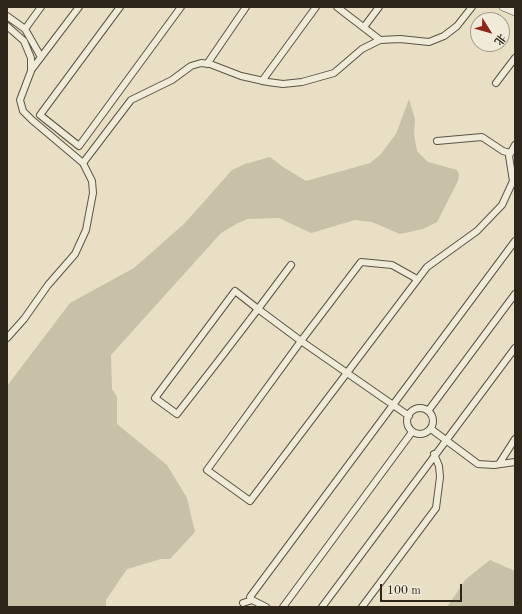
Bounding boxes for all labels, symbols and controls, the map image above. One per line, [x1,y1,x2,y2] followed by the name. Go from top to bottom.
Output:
[470,12,510,52] north arrow
[491,31,507,47] text: 北
[382,576,464,602] scale bar
[387,585,421,597] text: 100 m

